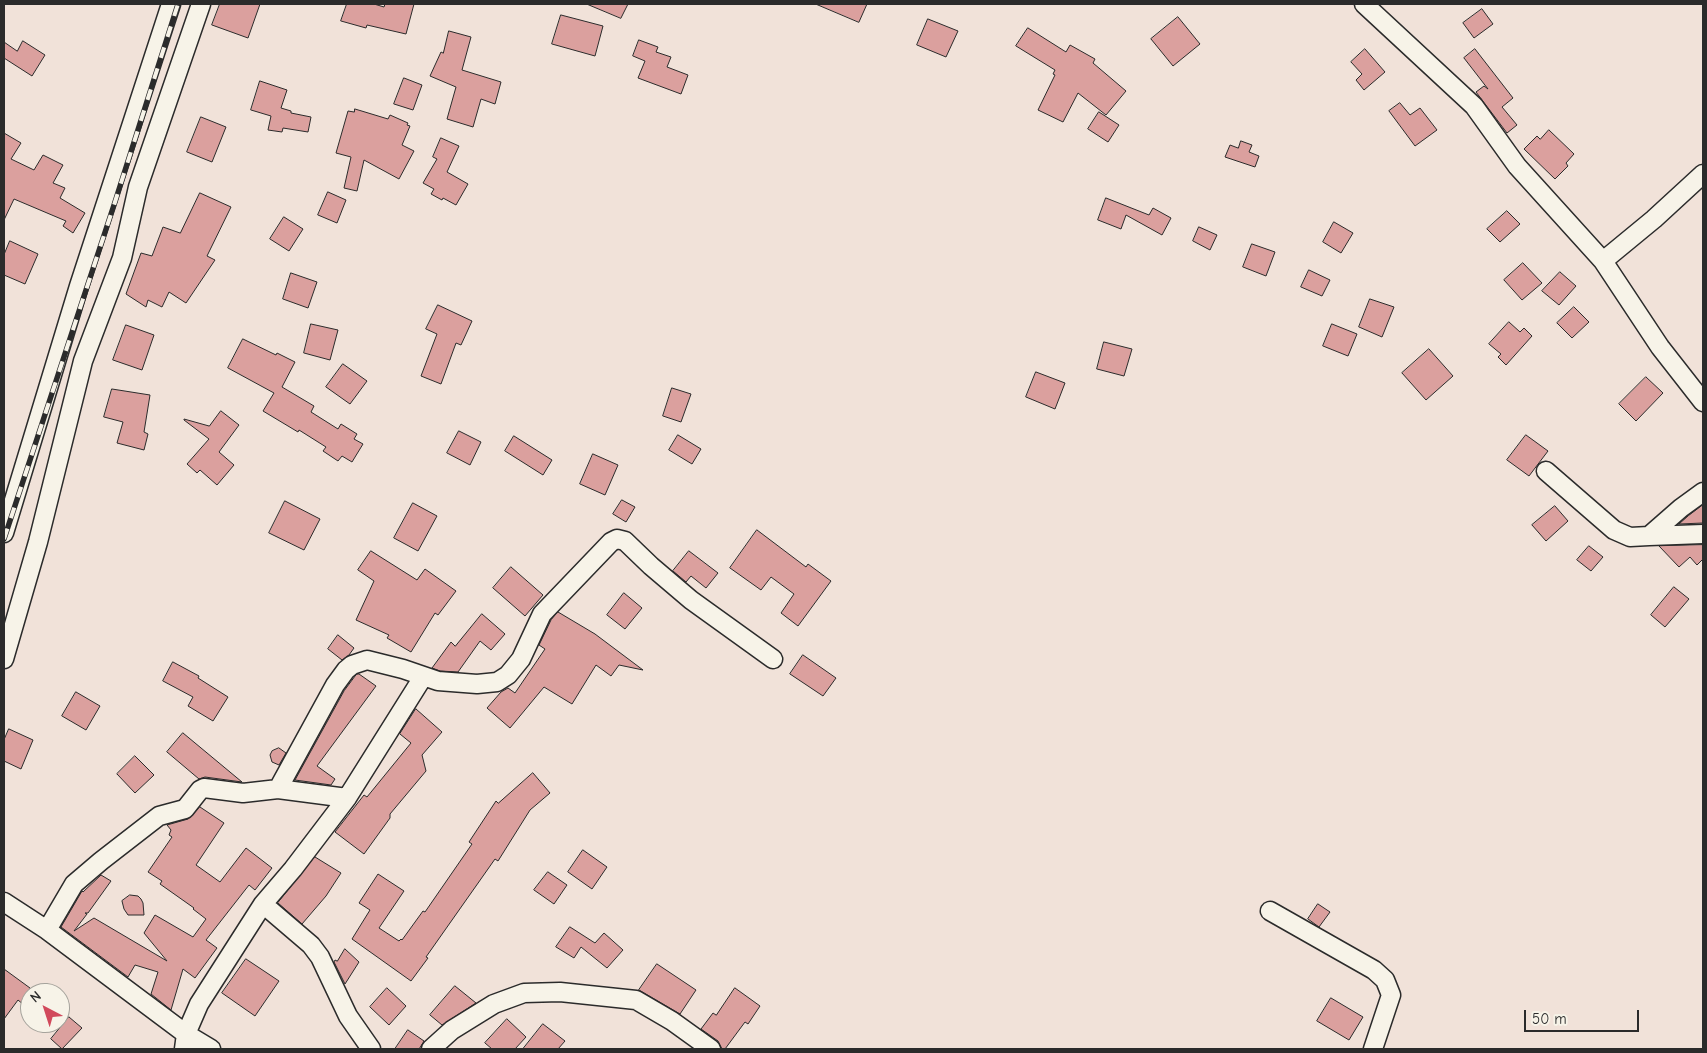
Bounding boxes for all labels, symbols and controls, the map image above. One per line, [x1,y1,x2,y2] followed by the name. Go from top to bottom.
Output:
[20,983,70,1033] north arrow
[27,987,45,1006] text: N
[1527,1000,1642,1032] scale bar
[1532,1010,1567,1028] text: 50 m

